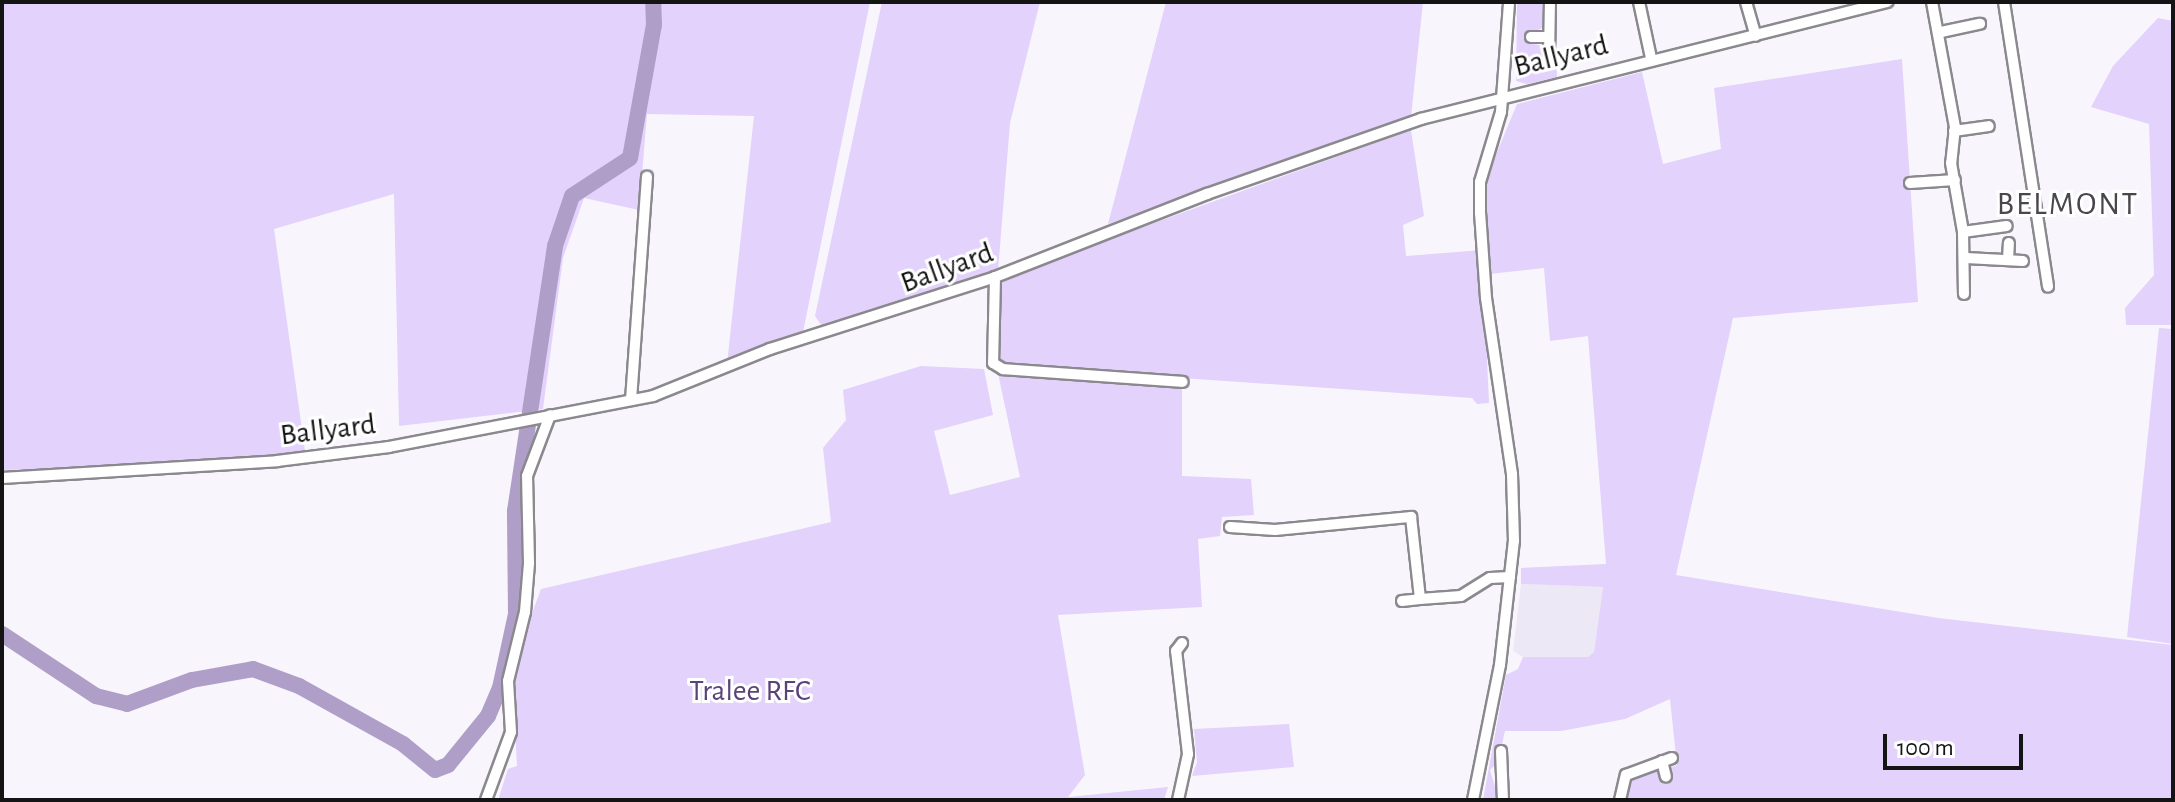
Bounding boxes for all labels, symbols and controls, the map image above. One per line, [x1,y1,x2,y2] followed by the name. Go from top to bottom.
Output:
[1510,27,1612,85] street label: Ballyard
[1997,185,2139,223] district label: BELMONT
[896,235,998,301] street label: Ballyard
[278,406,378,454] street label: Ballyard
[689,673,811,709] park label: Tralee RFC
[1887,718,2027,768] scale bar
[1897,736,1954,760] text: 100 m

